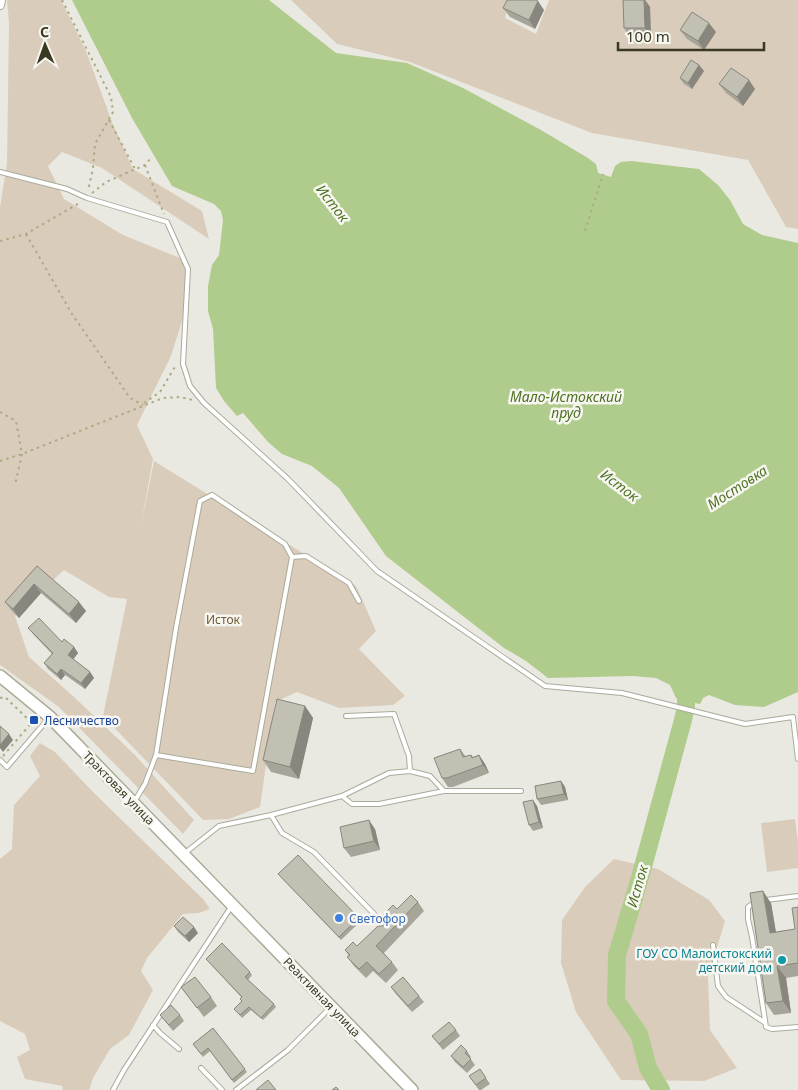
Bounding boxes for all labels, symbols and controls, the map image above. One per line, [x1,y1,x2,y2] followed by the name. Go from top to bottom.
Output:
[20,20,70,70] north arrow
[618,20,764,52] scale bar
[40,22,49,41] text: С
[626,26,670,46] text: 100 m
[312,180,354,227] water label: Исток
[510,387,622,422] water label: Мало-Истокский пруд
[703,460,771,513] water label: Мостовка
[597,464,644,506] water label: Исток
[206,611,241,628] park label: Исток
[44,712,119,729] place label: Лесничество
[28,714,40,726] marker: Лесничество
[79,747,159,829] street label: Трактовая улица
[622,862,652,909] water label: Исток
[349,910,406,927] place label: Светофор
[333,912,345,924] marker: Светофор
[636,945,772,976] place label: ГОУ СО Малоистокский детский дом
[280,953,364,1041] street label: Реактивная улица
[776,954,788,966] marker: ГОУ СО Малоистокский детский дом

